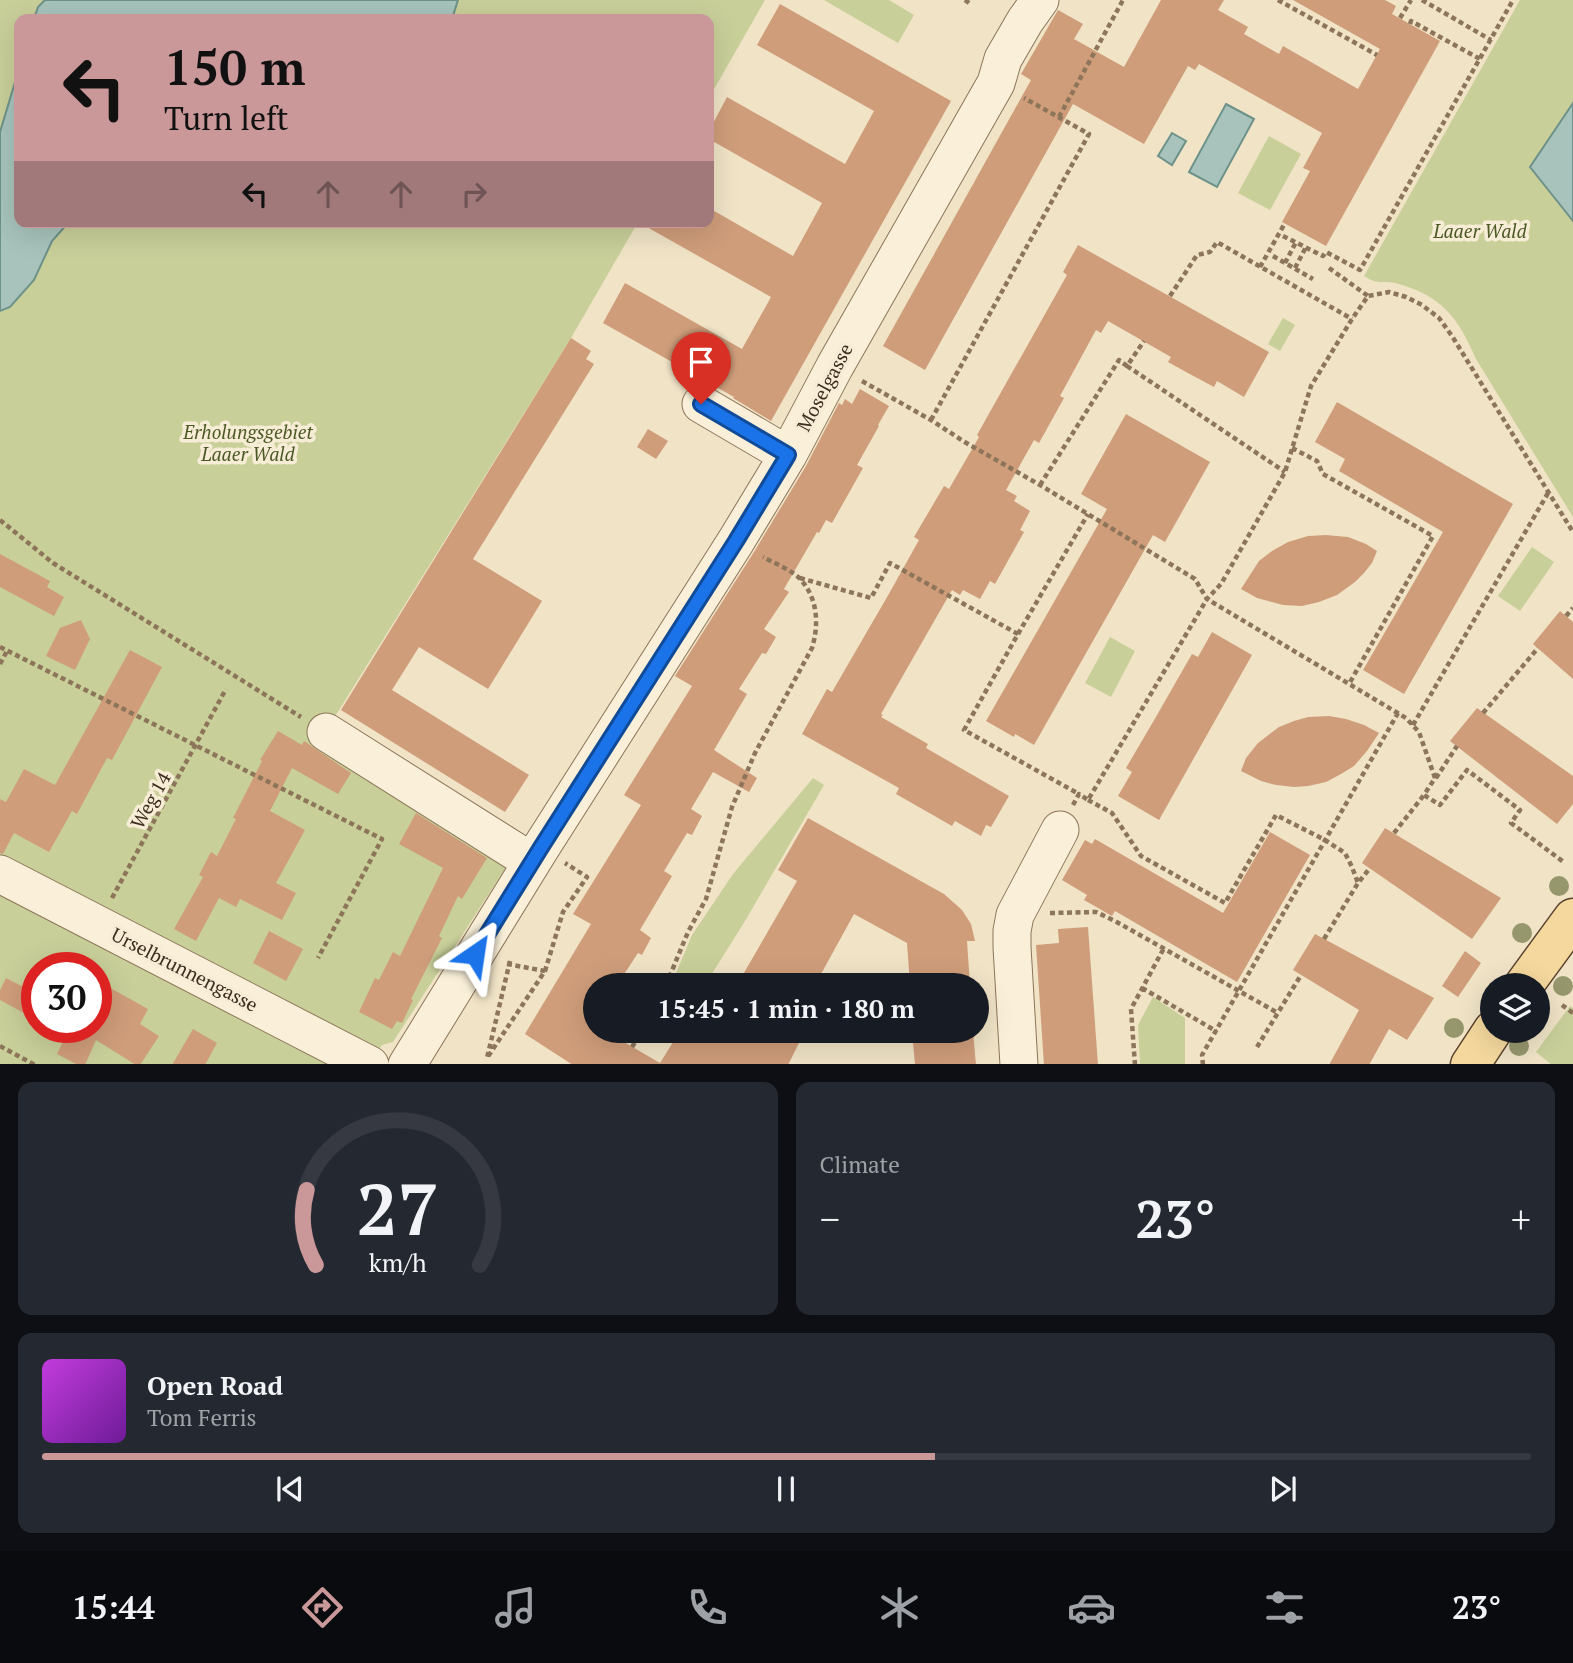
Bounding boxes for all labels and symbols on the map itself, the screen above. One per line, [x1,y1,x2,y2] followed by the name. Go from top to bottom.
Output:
[1432,218,1528,243] park label: Laaer Wald
[671,332,731,404] pin
[790,339,858,435] street label: Moselgasse
[182,419,313,466] park label: Erholungsgebiet Laaer Wald
[124,767,176,833] street label: Weg 14
[438,917,512,991] position arrow
[108,921,262,1017] street label: Urselbrunnengasse
[21,952,112,1043] speed limit sign: 30

